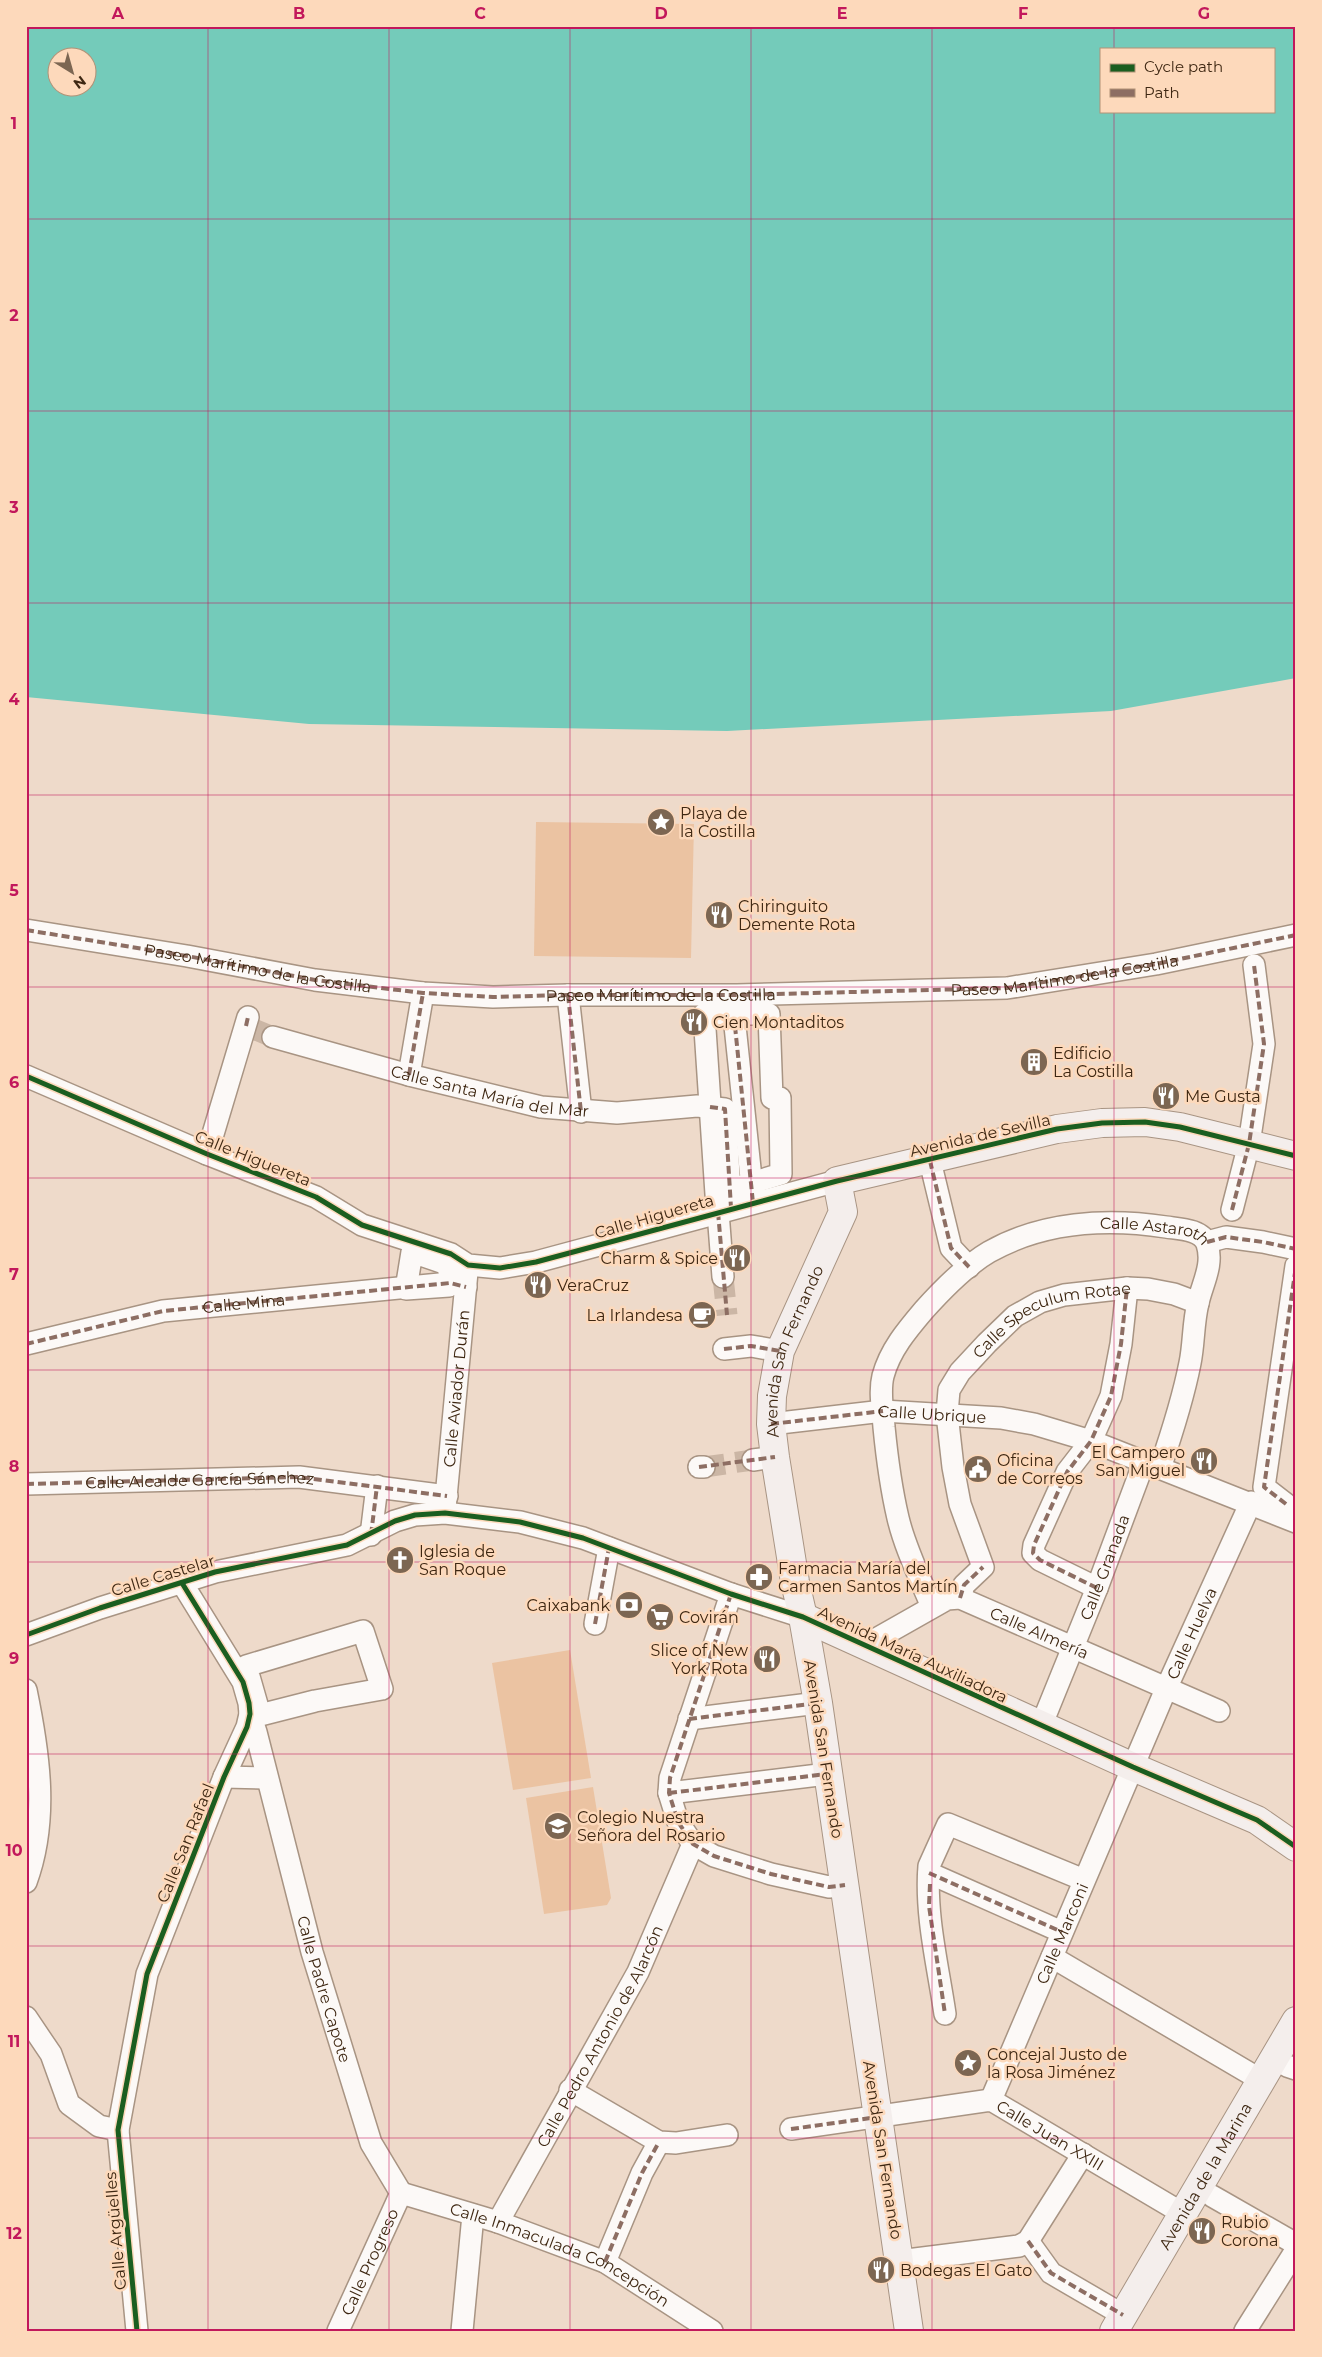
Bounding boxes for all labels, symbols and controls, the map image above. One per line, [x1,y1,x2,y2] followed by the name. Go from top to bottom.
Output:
[111,4,125,23] text: A
[293,4,305,23] text: B
[474,4,486,23] text: C
[654,4,668,23] text: D
[837,4,847,23] text: E
[1018,4,1028,23] text: F
[1198,4,1210,23] text: G
[48,48,98,98] north arrow
[1100,48,1274,112] legend
[1144,57,1223,76] text: Cycle path
[70,72,90,93] text: N
[1144,83,1180,102] text: Path
[11,114,17,133] text: 1
[9,306,19,325] text: 2
[8,498,19,517] text: 3
[8,690,20,709] text: 4
[680,804,756,841] place label: Playa de la Costilla
[646,807,676,837] place icon: Playa de la Costilla
[9,881,19,900] text: 5
[738,897,856,934] place label: Chiringuito Demente Rota
[704,900,734,930] restaurant icon: Chiringuito Demente Rota
[143,940,372,997] street label: Paseo Marítimo de la Costilla
[950,951,1180,999] street label: Paseo Marítimo de la Costilla
[545,985,776,1006] street label: Paseo Marítimo de la Costilla
[679,1007,709,1037] restaurant icon: Cien Montaditos
[713,1013,844,1032] place label: Cien Montaditos
[1053,1044,1134,1081] place label: Edificio La Costilla
[1019,1047,1049,1077] building icon: Edificio La Costilla
[389,1061,590,1121] street label: Calle Santa María del Mar
[9,1073,19,1092] text: 6
[1151,1081,1181,1111] restaurant icon: Me Gusta
[1185,1087,1261,1106] place label: Me Gusta
[908,1110,1052,1161] street label: Avenida de Sevilla
[192,1127,314,1190] street label: Calle Higuereta
[592,1190,716,1243] street label: Calle Higuereta
[1100,1214,1214,1249] street label: Calle Astaroth
[722,1243,752,1273] restaurant icon: Charm & Spice
[601,1249,718,1268] place label: Charm & Spice
[762,1262,828,1439] street label: Avenida San Fernando
[9,1265,19,1284] text: 7
[523,1270,553,1300] restaurant icon: VeraCruz
[557,1276,629,1295] place label: VeraCruz
[969,1279,1132,1362] street label: Calle Speculum Rotae
[201,1290,286,1317] street label: Calle Mina
[687,1300,717,1330] cafe icon: La Irlandesa
[586,1306,683,1325] place label: La Irlandesa
[440,1309,473,1468] street label: Calle Aviador Durán
[877,1402,987,1427] street label: Calle Ubrique
[1091,1443,1185,1480] place label: El Campero San Miguel
[1189,1446,1219,1476] restaurant icon: El Campero San Miguel
[997,1451,1083,1488] place label: Oficina de Correos
[963,1454,993,1484] public building icon: Oficina de Correos
[9,1457,19,1476] text: 8
[85,1468,315,1492] street label: Calle Alcalde García Sánchez
[1076,1512,1134,1623] street label: Calle Granada
[419,1542,506,1579] place label: Iglesia de San Roque
[385,1545,415,1575] church icon: Iglesia de San Roque
[109,1551,217,1600] street label: Calle Castelar
[778,1559,958,1596] place label: Farmacia María del Carmen Santos Martín
[744,1562,774,1592] pharmacy icon: Farmacia María del Carmen Santos Martín
[1163,1585,1221,1682] street label: Calle Huelva
[614,1590,644,1620] bank icon: Caixabank
[527,1596,610,1615] place label: Caixabank
[645,1602,675,1632] supermarket icon: Covirán
[815,1602,1010,1707] street label: Avenida María Auxiliadora
[987,1603,1091,1663] street label: Calle Almería
[679,1608,739,1627] place label: Covirán
[651,1641,748,1678] place label: Slice of New York Rota
[752,1644,782,1674] restaurant icon: Slice of New York Rota
[9,1649,19,1668] text: 9
[800,1658,847,1840] street label: Avenida San Fernando
[153,1781,218,1906] street label: Calle San Rafael
[577,1808,725,1845] place label: Colegio Nuestra Señora del Rosario
[543,1811,573,1841] school or university icon: Colegio Nuestra Señora del Rosario
[5,1841,23,1860] text: 10
[1032,1880,1092,1987] street label: Calle Marconi
[293,1914,355,2065] street label: Calle Padre Capote
[533,1922,667,2151] street label: Calle Pedro Antonio de Alarcón
[8,2032,20,2051] text: 11
[987,2045,1127,2082] place label: Concejal Justo de la Rosa Jiménez
[953,2048,983,2078] place icon: Concejal Justo de la Rosa Jiménez
[859,2059,906,2241] street label: Avenida San Fernando
[993,2096,1107,2175] street label: Calle Juan XXIII
[1155,2099,1256,2253] street label: Avenida de la Marina
[101,2171,130,2291] street label: Calle Argüelles
[448,2199,673,2311] street label: Calle Inmaculada Concepción
[337,2206,403,2318] street label: Calle Progreso
[1221,2213,1279,2250] place label: Rubio Corona
[1187,2216,1217,2246] restaurant icon: Rubio Corona
[6,2224,22,2243] text: 12
[866,2255,896,2285] restaurant icon: Bodegas El Gato
[900,2261,1032,2280] place label: Bodegas El Gato

